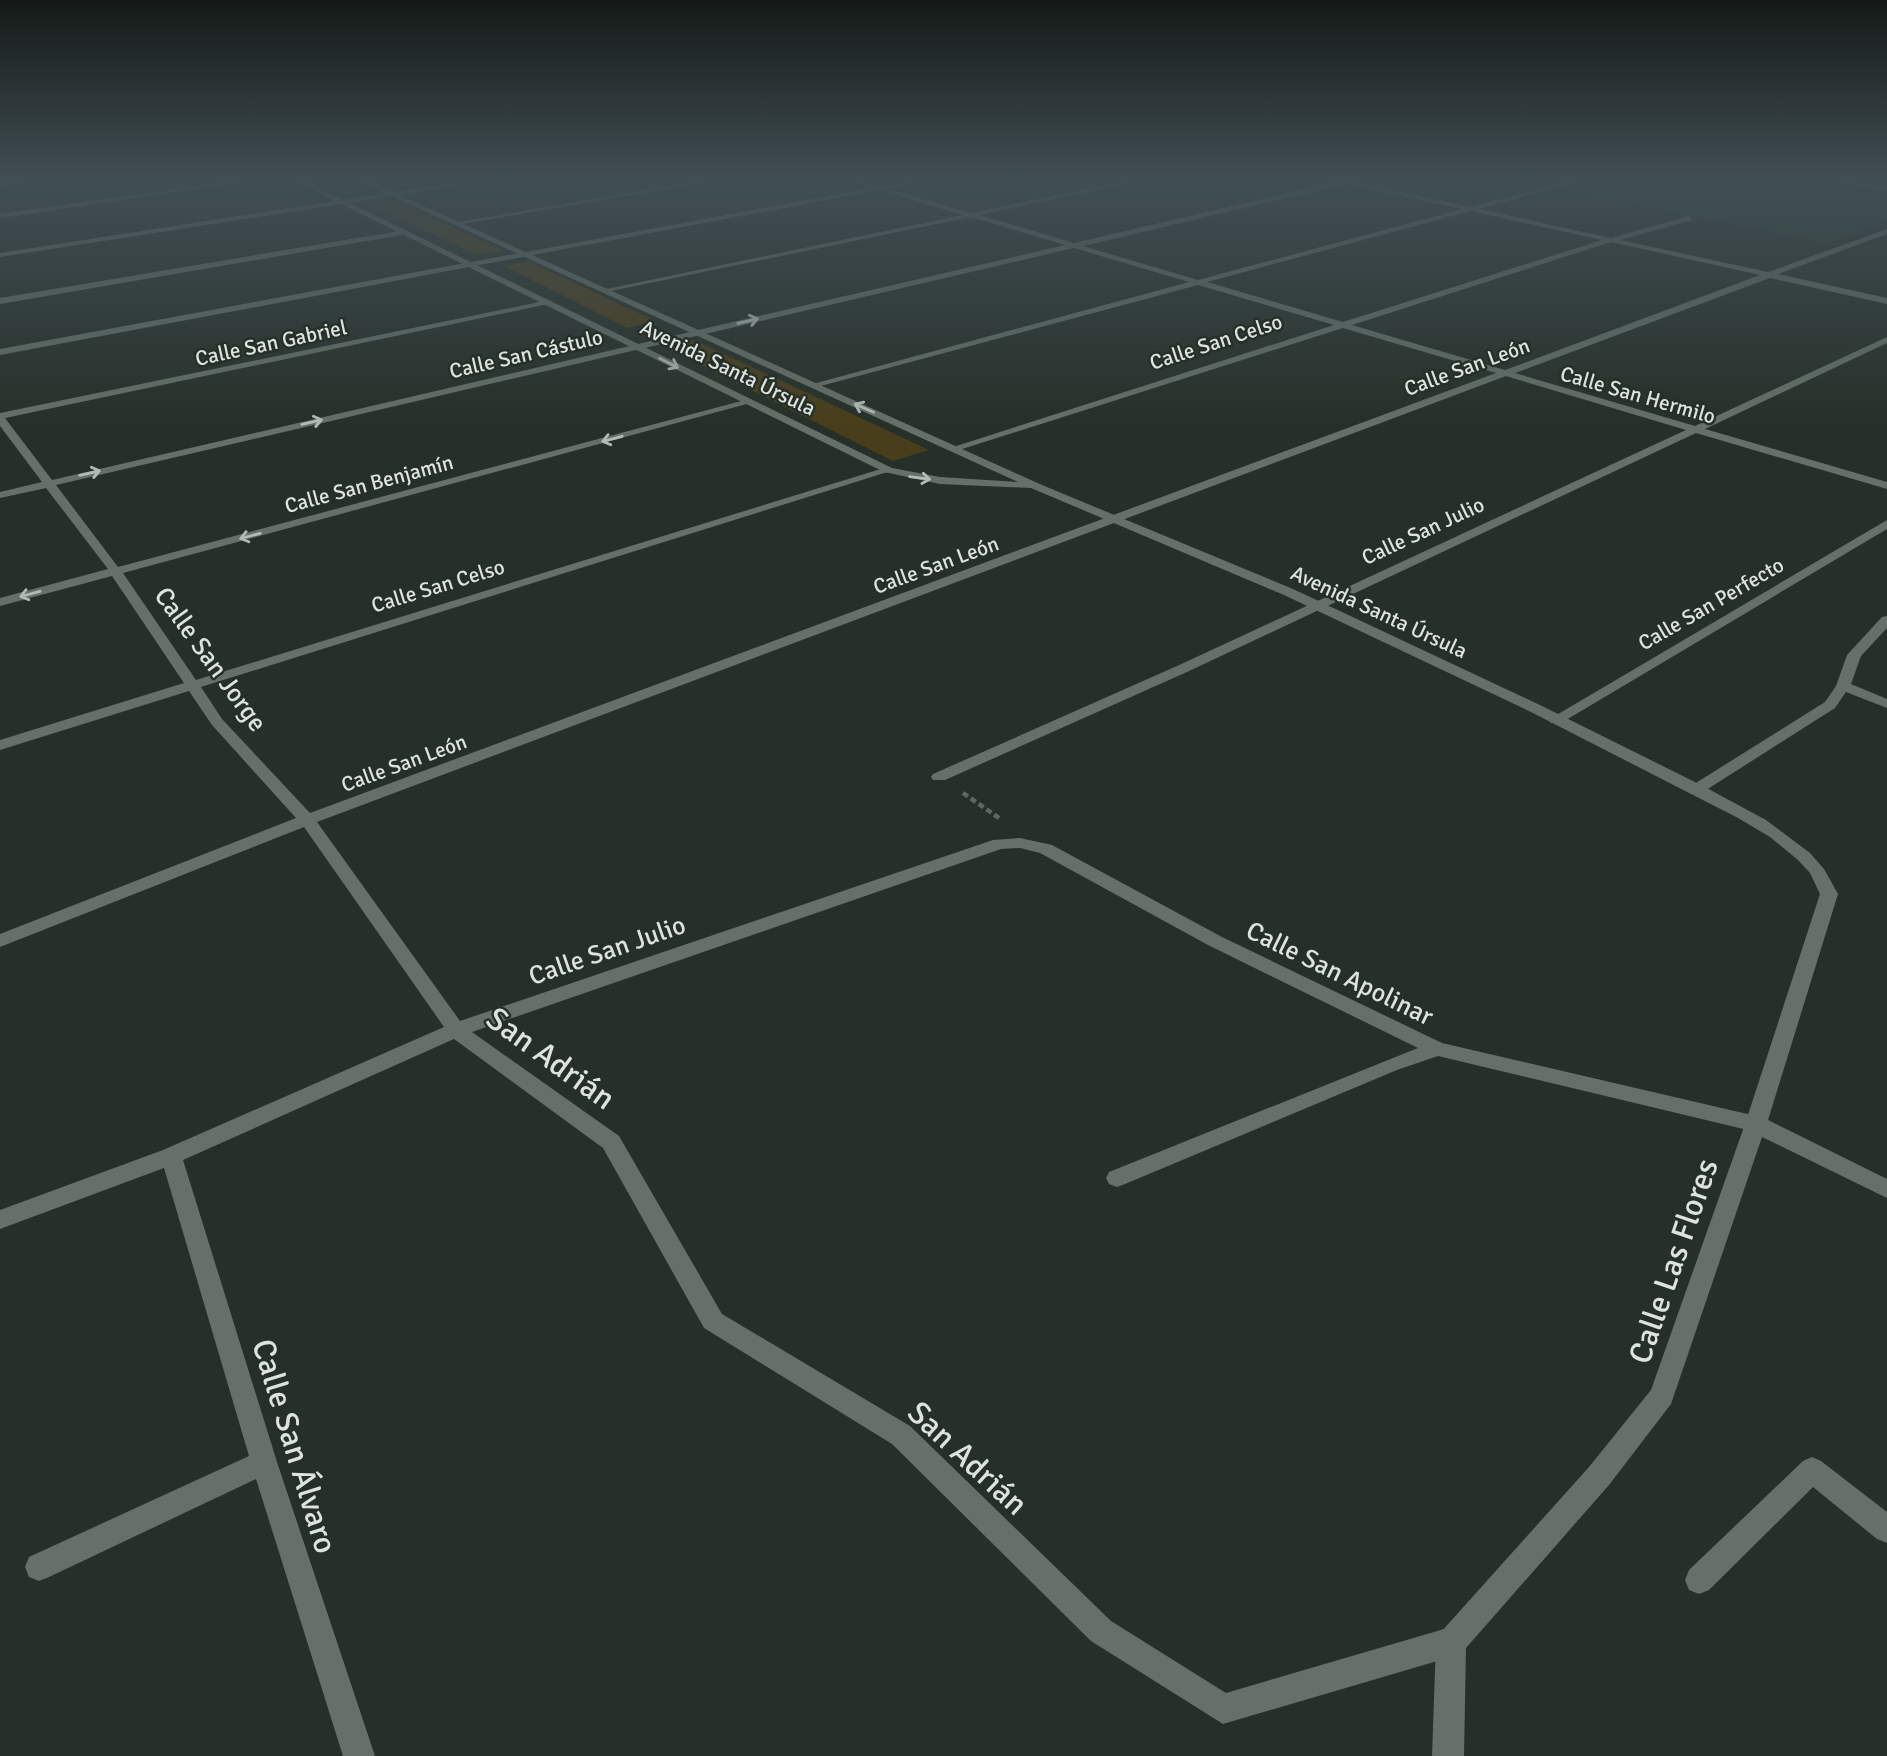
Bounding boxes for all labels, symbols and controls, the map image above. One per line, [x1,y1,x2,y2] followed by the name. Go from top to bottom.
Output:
[1146,308,1286,376] street label: Calle San Celso
[193,314,349,372] street label: Calle San Gabriel
[636,314,820,422] street label: Avenida Santa Úrsula
[736,314,759,327] one-way arrow
[447,324,605,384] street label: Calle San Cástulo
[1401,332,1533,402] street label: Calle San León
[658,356,679,370] one-way arrow
[1557,360,1719,430] street label: Calle San Hermilo
[854,401,875,414] one-way arrow
[300,415,323,428] one-way arrow
[601,433,624,446] one-way arrow
[282,449,456,519] street label: Calle San Benjamín
[78,466,101,479] one-way arrow
[908,471,931,484] one-way arrow
[1358,491,1488,571] street label: Calle San Julio
[239,530,262,543] one-way arrow
[870,530,1002,600] street label: Calle San León
[1633,552,1789,656] street label: Calle San Perfecto
[368,553,508,619] street label: Calle San Celso
[1287,560,1471,664] street label: Avenida Santa Úrsula
[147,581,273,738] street label: Calle San Jorge
[19,589,41,602] one-way arrow
[338,728,470,798] street label: Calle San León
[525,909,690,993] street label: Calle San Julio
[1241,915,1439,1033] street label: Calle San Apolinar
[479,999,623,1118] street label: San Adrián
[1620,1154,1727,1369] street label: Calle Las Flores
[243,1334,346,1558] street label: Calle San Álvaro
[900,1393,1036,1524] street label: San Adrián

